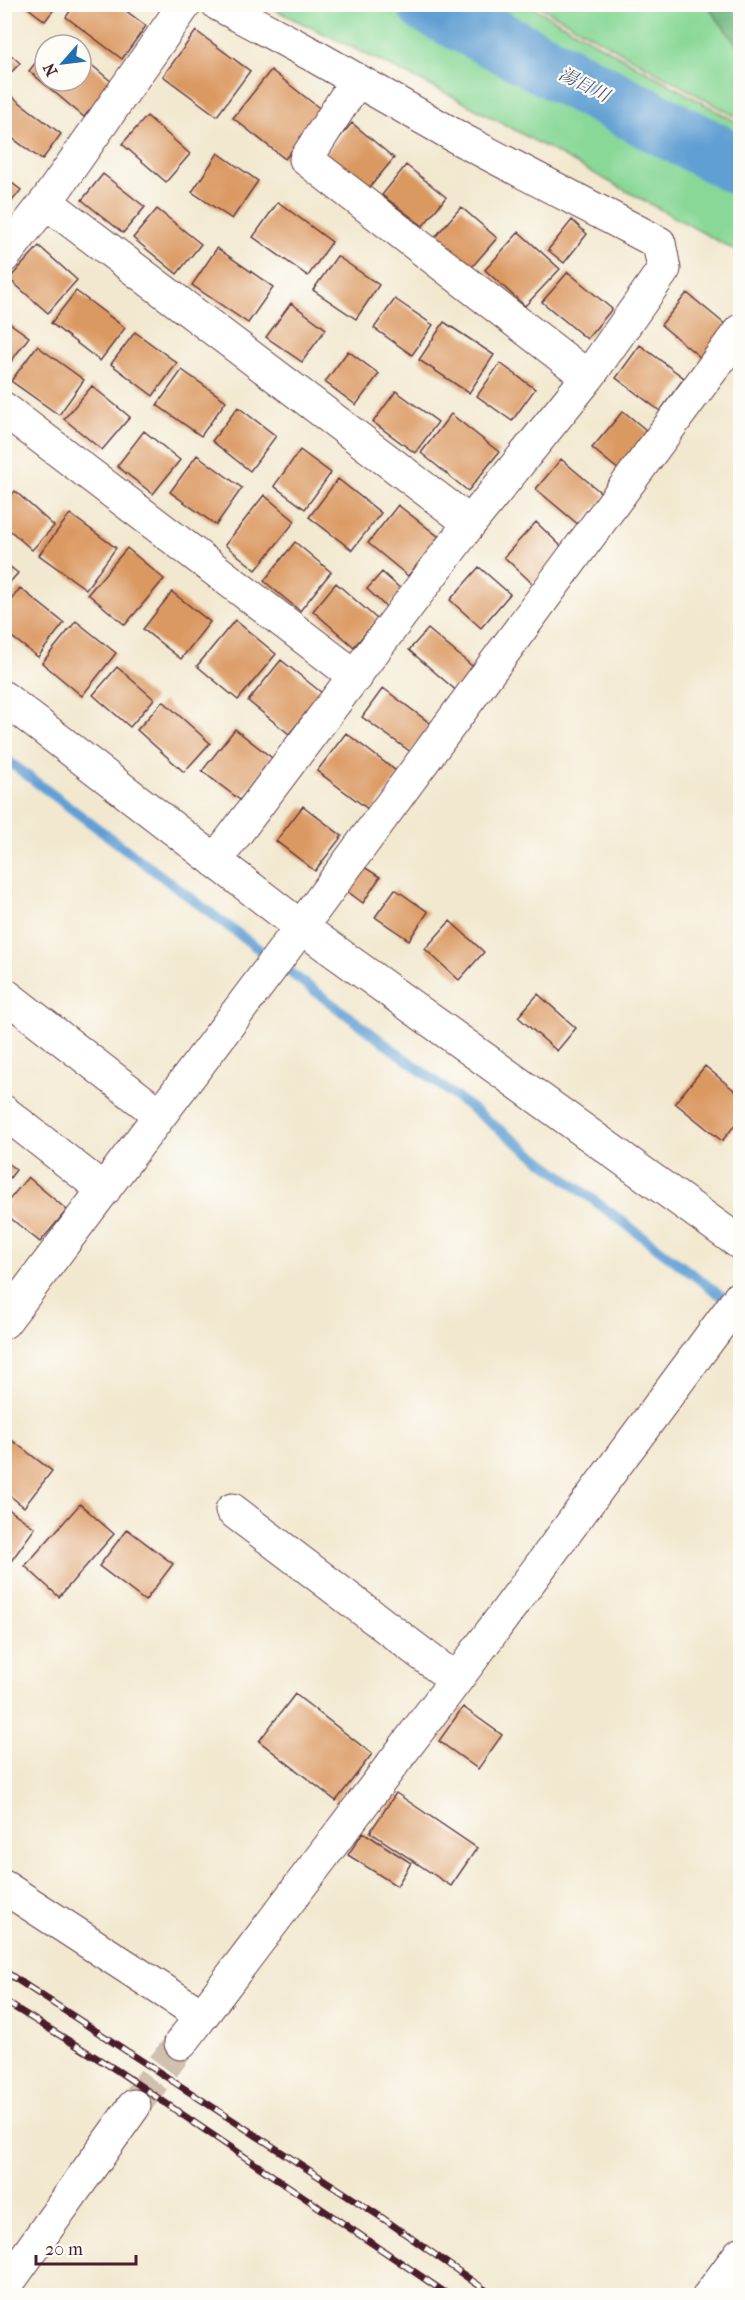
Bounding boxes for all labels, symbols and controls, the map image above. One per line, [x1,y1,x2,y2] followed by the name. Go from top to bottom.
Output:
[33,33,93,93] north arrow
[39,59,61,80] text: N
[555,63,615,108] water label: 湯日川
[36,2228,136,2266] scale bar
[45,2239,83,2260] text: 20 m

